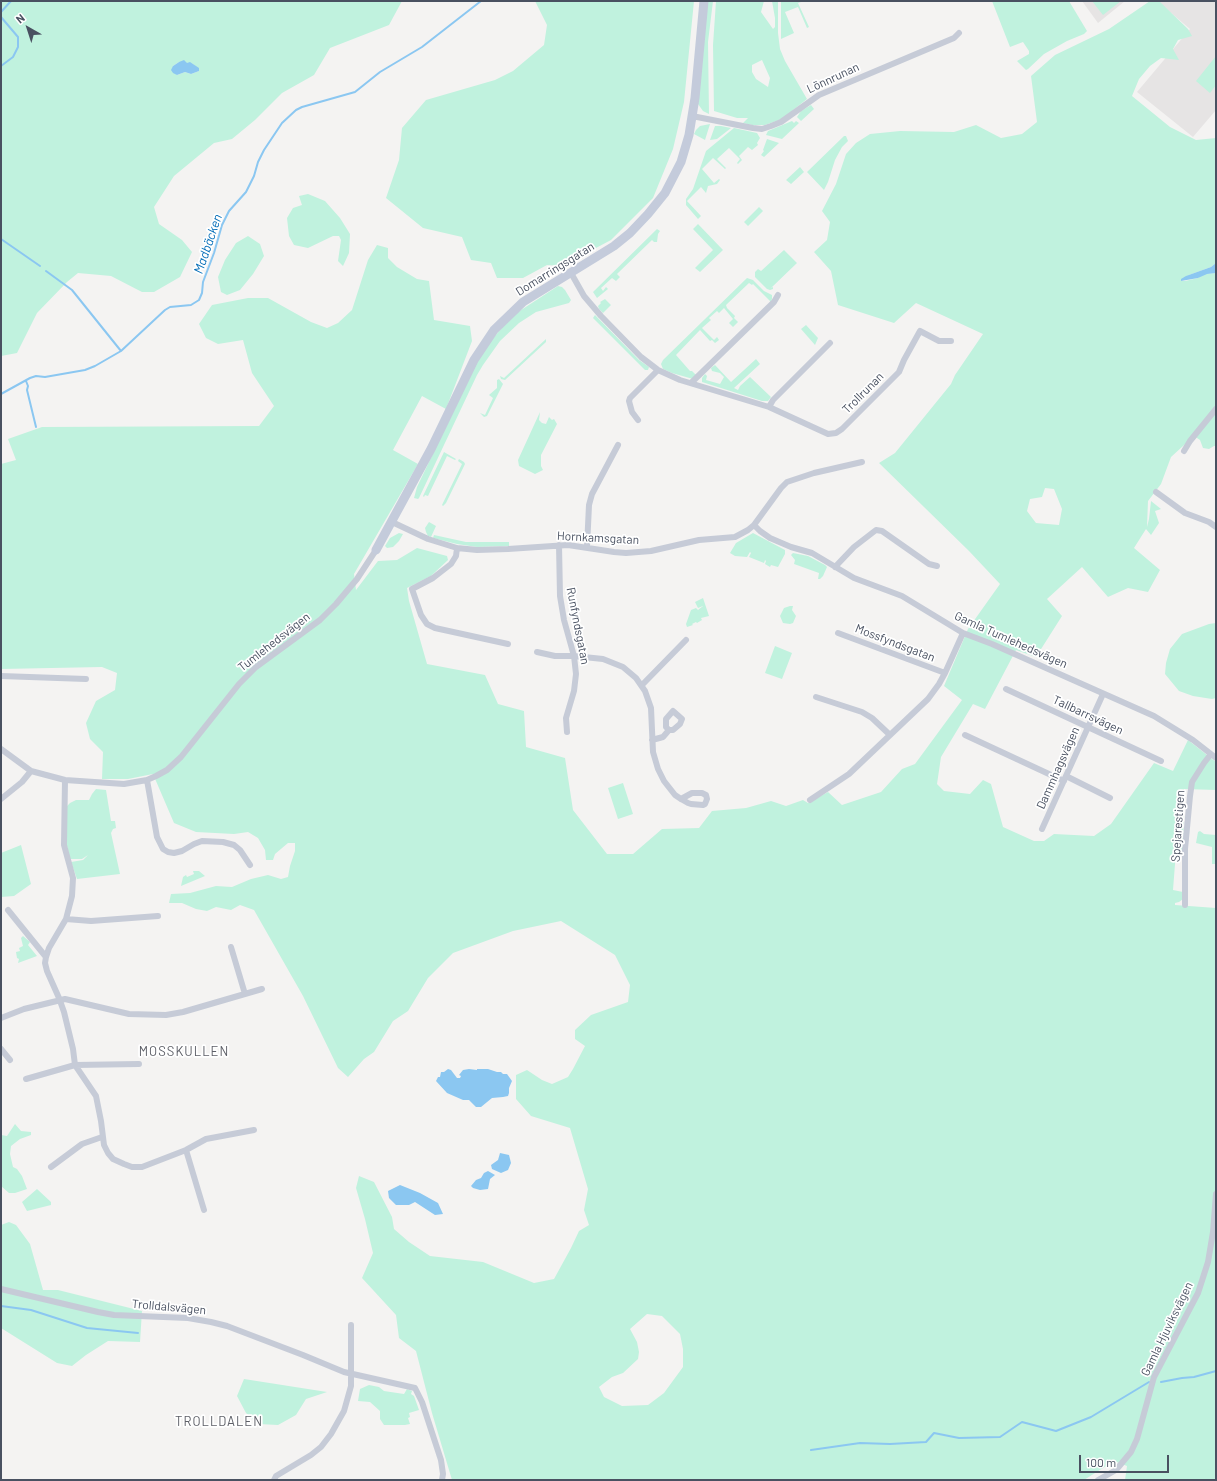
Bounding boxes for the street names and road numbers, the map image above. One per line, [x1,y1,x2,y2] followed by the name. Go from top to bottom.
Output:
[805,60,861,96] street label: Lönnrunan
[513,239,597,299] street label: Domarringsgatan
[839,369,887,417] street label: Trollrunan
[556,529,640,547] street label: Hornkamsgatan
[563,586,593,666] street label: Runfyndsgatan
[235,609,313,675] street label: Tumlehedsvägen
[952,609,1070,671] street label: Gamla Tumlehedsvägen
[853,621,937,665] street label: Mossfyndsgatan
[1050,692,1126,738] street label: Tallbarrsvägen
[1033,725,1083,811] street label: Dammhagsvägen
[1168,790,1188,862] street label: Spejarestigen
[1138,1280,1196,1378] street label: Gamla Hjuviksvägen
[131,1297,207,1317] street label: Trolldalsvägen

